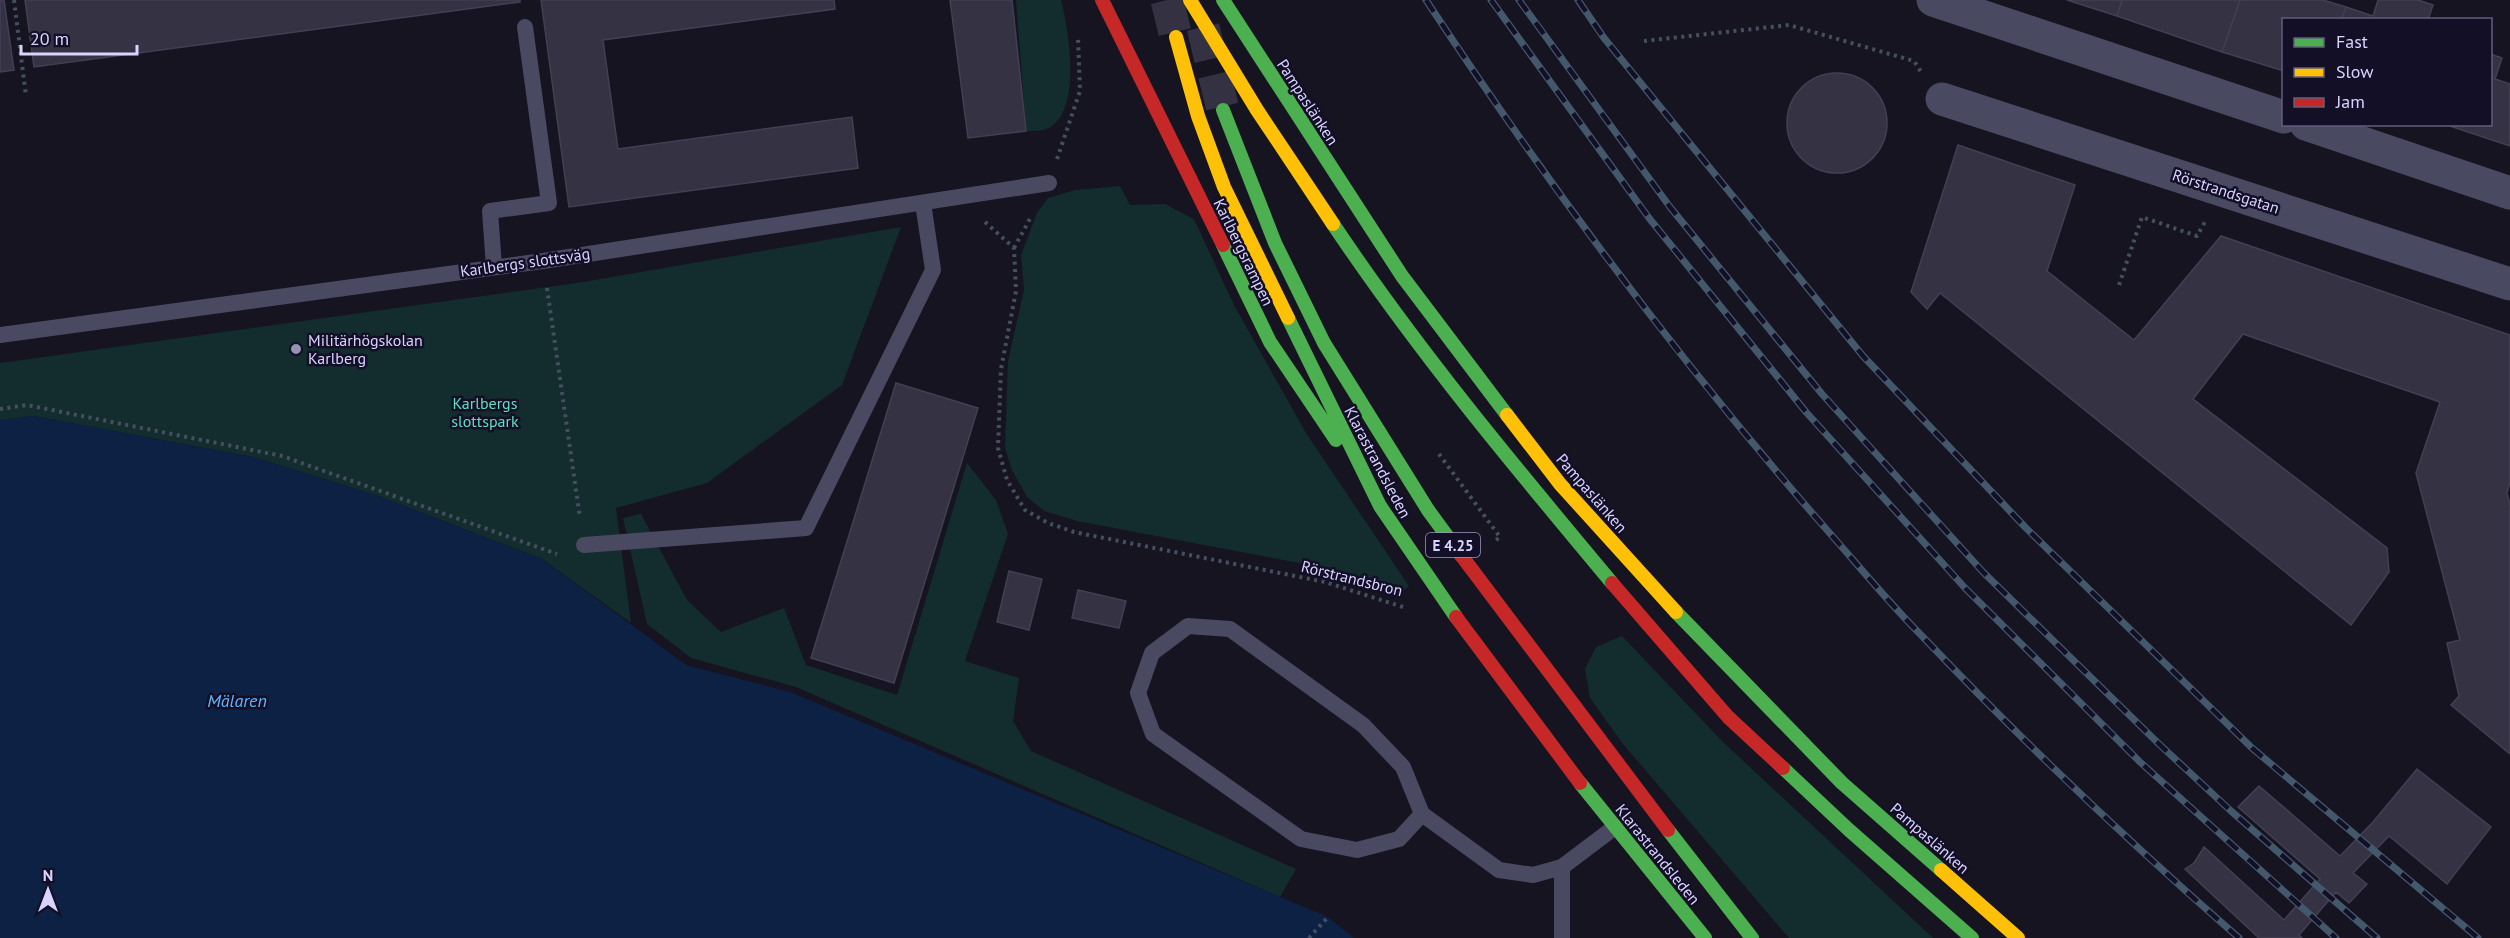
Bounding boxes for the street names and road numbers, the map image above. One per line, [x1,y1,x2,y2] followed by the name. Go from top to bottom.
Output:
[1273,55,1343,149] street label: Pampaslänken
[2170,164,2282,218] street label: Rörstrandsgatan
[1209,195,1279,309] street label: Karlbergsrampen
[459,243,591,281] street label: Karlbergs slottsväg
[1340,403,1416,521] street label: Klarastrandsleden
[1552,449,1632,537] street label: Pampaslänken
[1426,533,1480,557] road number: E 4.25
[1299,556,1405,600] street label: Rörstrandsbron
[1886,798,1974,878] street label: Pampaslänken
[1611,800,1705,908] street label: Klarastrandsleden

